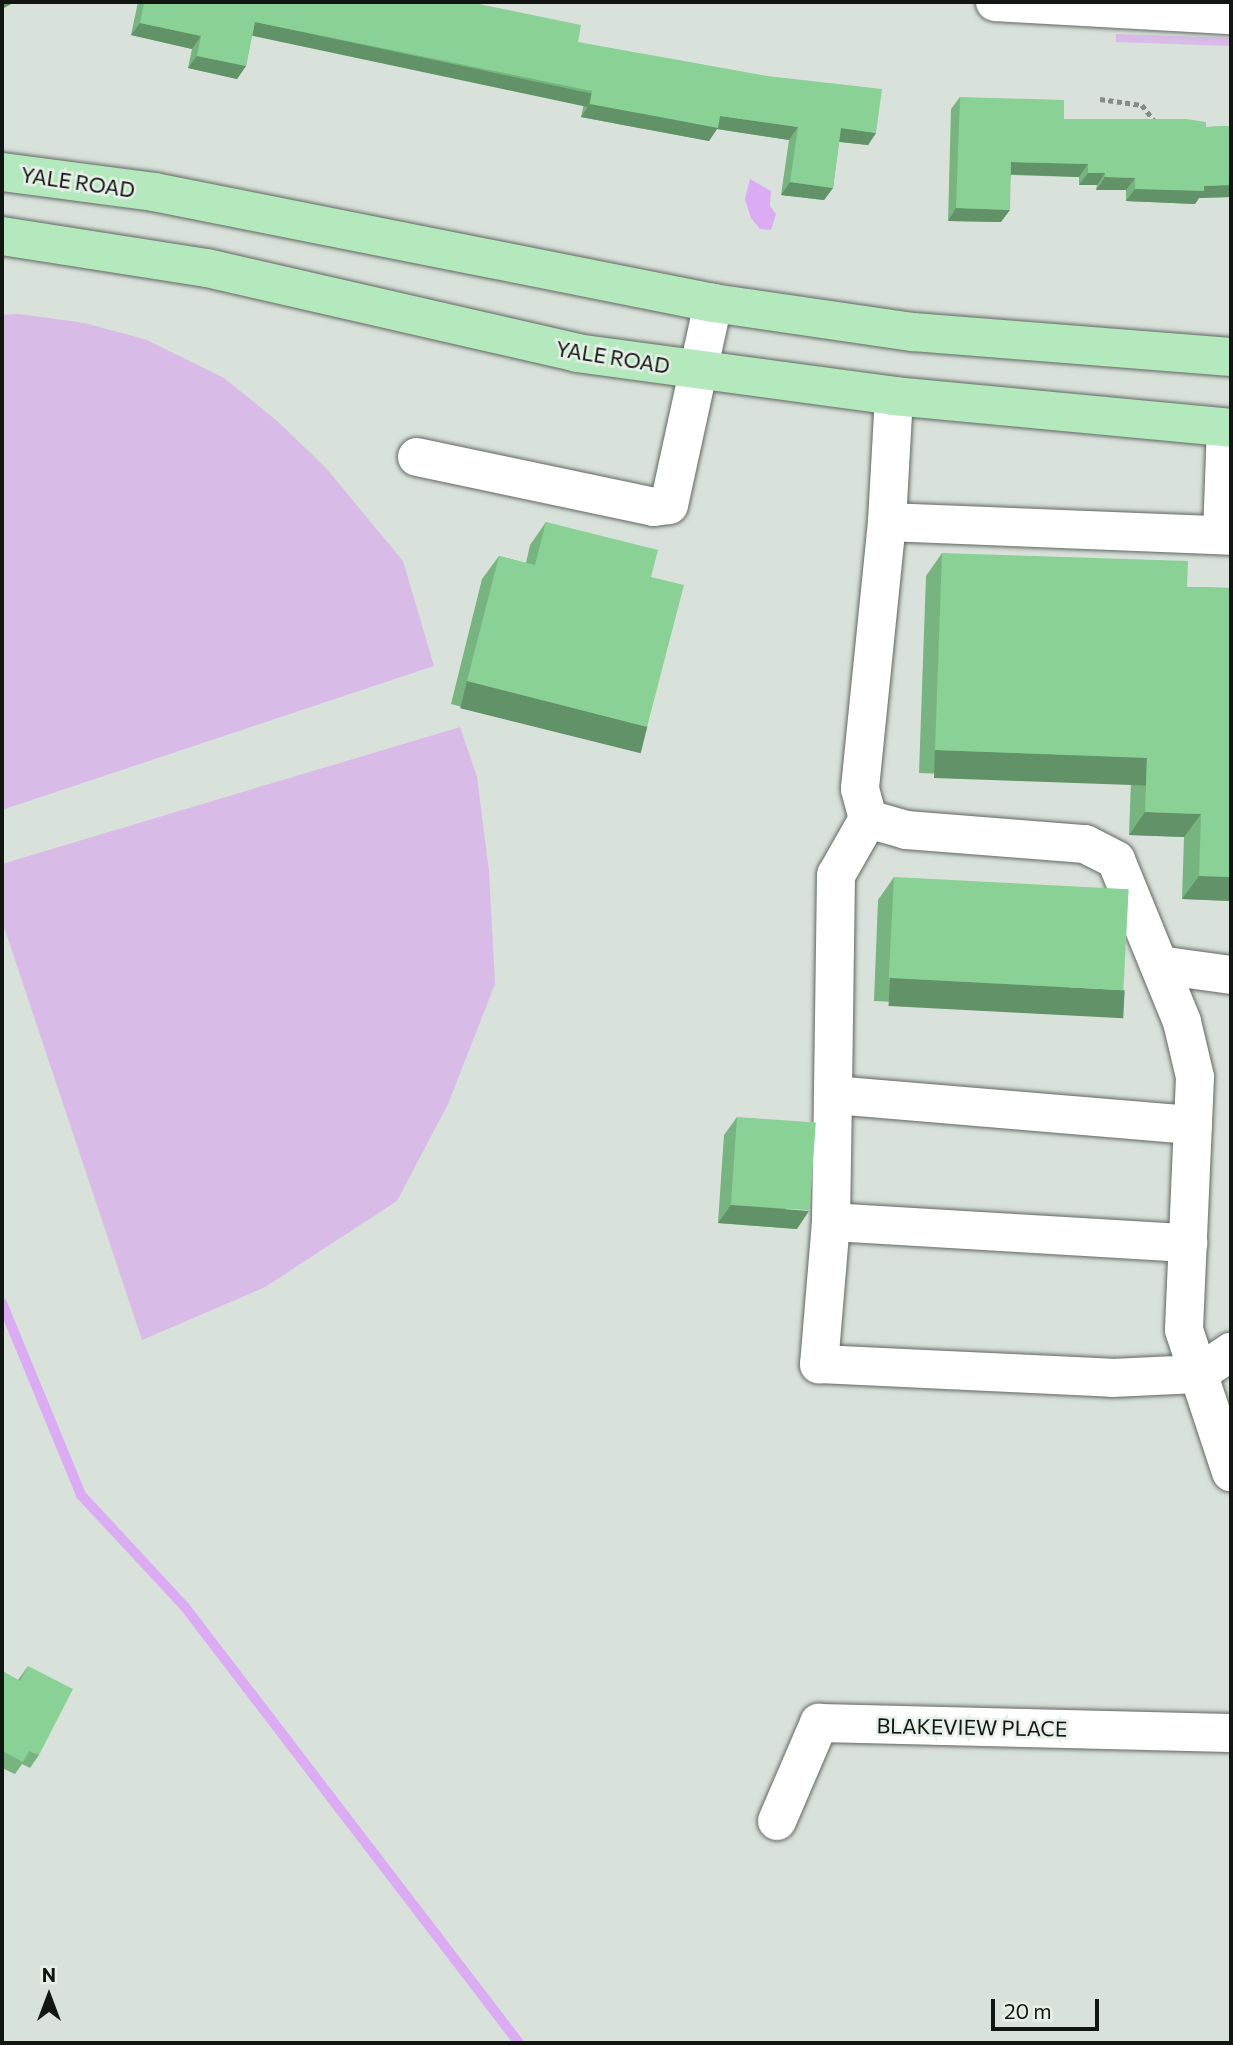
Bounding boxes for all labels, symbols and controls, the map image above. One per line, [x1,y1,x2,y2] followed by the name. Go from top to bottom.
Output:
[19,162,137,202] street label: YALE ROAD
[554,336,672,378] street label: YALE ROAD
[876,1713,1068,1741] street label: BLAKEVIEW PLACE
[14,1961,84,2031] north arrow
[42,1963,56,1986] text: N
[995,1986,1104,2030] scale bar
[1004,1998,1052,2023] text: 20 m

